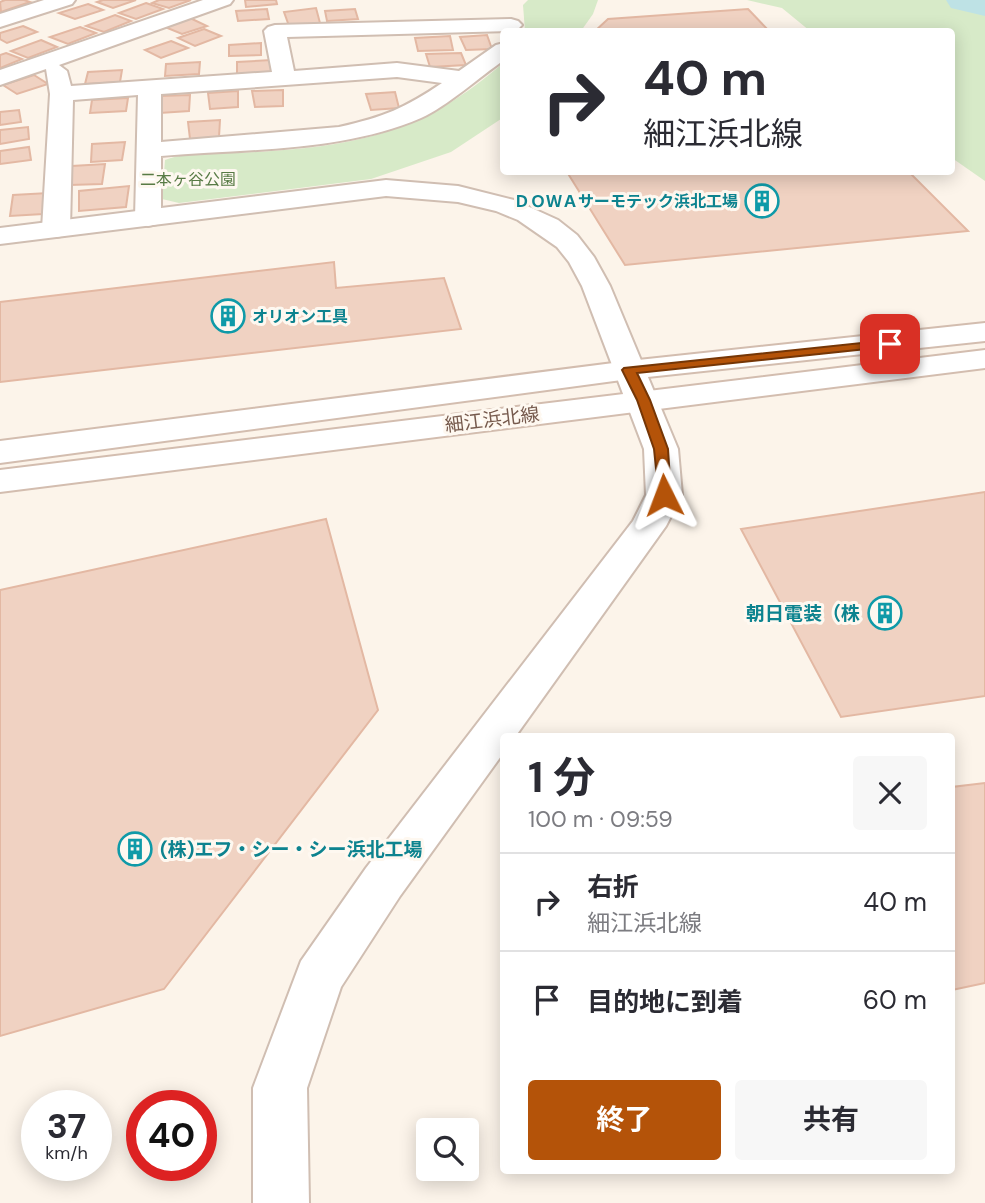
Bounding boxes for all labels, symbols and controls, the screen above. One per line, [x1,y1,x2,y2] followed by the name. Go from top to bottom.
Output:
[643,46,767,110] text: 40 m
[528,56,619,147] icon: right
[643,113,803,155] text: 細江浜北線
[140,169,236,190] park label: 二本ヶ谷公園
[743,182,781,220] building icon: ＤＯＷＡサーモテック浜北工場
[514,191,738,212] place label: ＤＯＷＡサーモテック浜北工場
[209,297,247,335] building icon: オリオン工具
[252,306,348,327] place label: オリオン工具
[860,314,920,374] pin
[871,325,909,363] icon: arrive
[443,401,541,438] street label: 細江浜北線
[627,458,701,532] position arrow
[866,594,904,632] building icon: 朝日電装（株
[746,601,860,626] place label: 朝日電装（株
[528,750,595,805] text: 1 分
[853,756,927,830] button: close
[528,804,673,834] text: 100 m · 09:59
[116,830,154,868] building icon: (株)エフ・シー・シー浜北工場
[160,837,422,862] place label: (株)エフ・シー・シー浜北工場
[587,870,639,904] text: 右折
[528,883,566,921] icon: right
[863,885,927,919] text: 40 m
[587,908,702,938] text: 細江浜北線
[528,981,566,1019] icon: arrive
[863,983,927,1017] text: 60 m
[587,985,743,1019] text: 目的地に到着
[528,1080,721,1160] button: 終了
[735,1080,927,1160] button: 共有
[126,1090,217,1181] speed limit sign: 40
[47,1103,86,1149] text: 37
[416,1118,479,1181] map controls
[416,1118,479,1181] button: search
[45,1141,88,1165] text: km/h

